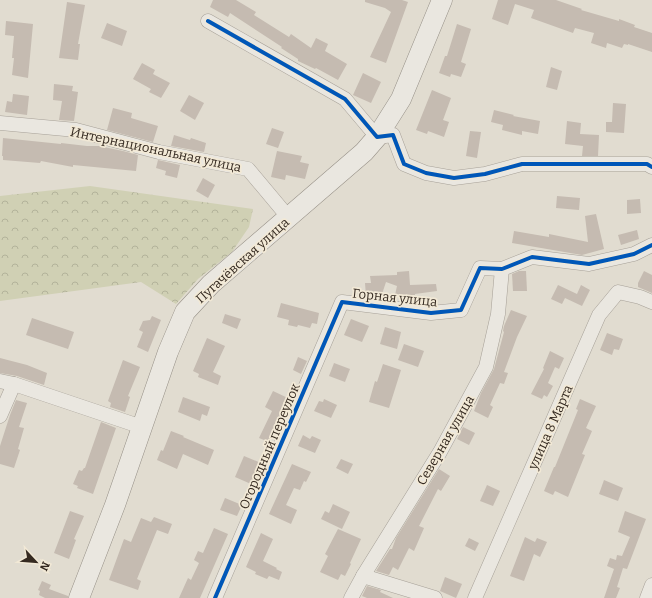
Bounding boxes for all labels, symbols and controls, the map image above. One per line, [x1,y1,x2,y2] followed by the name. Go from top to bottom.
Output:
[69,124,243,175] street label: Интернациональная улица
[193,215,292,306] street label: Пугачёвская улица
[352,286,438,309] street label: Горная улица
[236,381,303,511] street label: Огородный переулок
[525,383,576,473] street label: улица 8 Марта
[414,393,477,488] street label: Северная улица
[16,542,56,582] north arrow
[37,559,52,573] text: N

